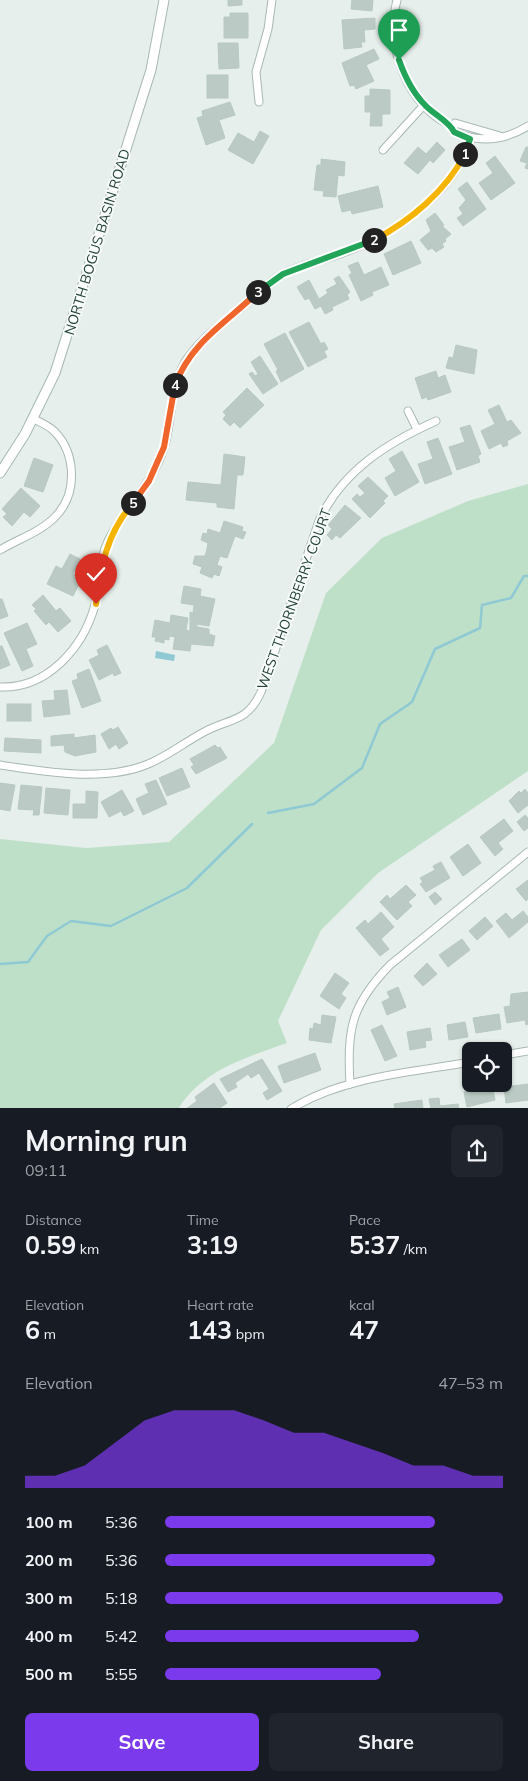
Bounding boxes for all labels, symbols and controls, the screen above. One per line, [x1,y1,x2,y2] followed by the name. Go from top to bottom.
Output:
[378,9,420,60] pin
[385,16,413,44] icon: arrive
[452,142,478,166] pin: 1
[461,145,470,163] text: 1
[60,147,134,337] street label: NORTH BOGUS BASIN ROAD
[362,228,386,252] pin: 2
[370,231,379,249] text: 2
[246,280,270,304] pin: 3
[254,283,263,301] text: 3
[162,372,188,398] pin: 4
[171,376,180,394] text: 4
[120,490,146,516] pin: 5
[129,494,138,512] text: 5
[253,505,335,692] street label: WEST THORNBERRY COURT
[75,553,117,604] pin
[82,560,110,588] icon: check
[462,1042,512,1092] map controls
[462,1042,512,1092] button: locate
[25,1123,188,1158] text: Morning run
[451,1125,503,1177] button: share
[25,1160,67,1180] text: 09:11
[25,1211,82,1229] text: Distance
[187,1211,219,1229] text: Time
[349,1211,381,1229] text: Pace
[25,1229,76,1260] text: 0.59
[187,1229,238,1260] text: 3:19
[349,1229,400,1260] text: 5:37
[76,1240,99,1258] text: km
[400,1240,427,1258] text: /km
[25,1296,84,1314] text: Elevation
[187,1296,254,1314] text: Heart rate
[349,1296,375,1314] text: kcal
[25,1314,40,1345] text: 6
[187,1314,232,1345] text: 143
[349,1314,379,1345] text: 47
[40,1325,56,1343] text: m
[232,1325,265,1343] text: bpm
[25,1373,93,1393] text: Elevation
[438,1373,503,1393] text: 47–53 m
[25,1512,73,1532] text: 100 m
[105,1512,137,1532] text: 5:36
[25,1550,73,1570] text: 200 m
[105,1550,137,1570] text: 5:36
[25,1588,73,1608] text: 300 m
[105,1588,137,1608] text: 5:18
[25,1626,73,1646] text: 400 m
[105,1626,137,1646] text: 5:42
[25,1664,73,1684] text: 500 m
[105,1664,137,1684] text: 5:55
[25,1713,259,1771] button: Save
[269,1713,503,1771] button: Share

